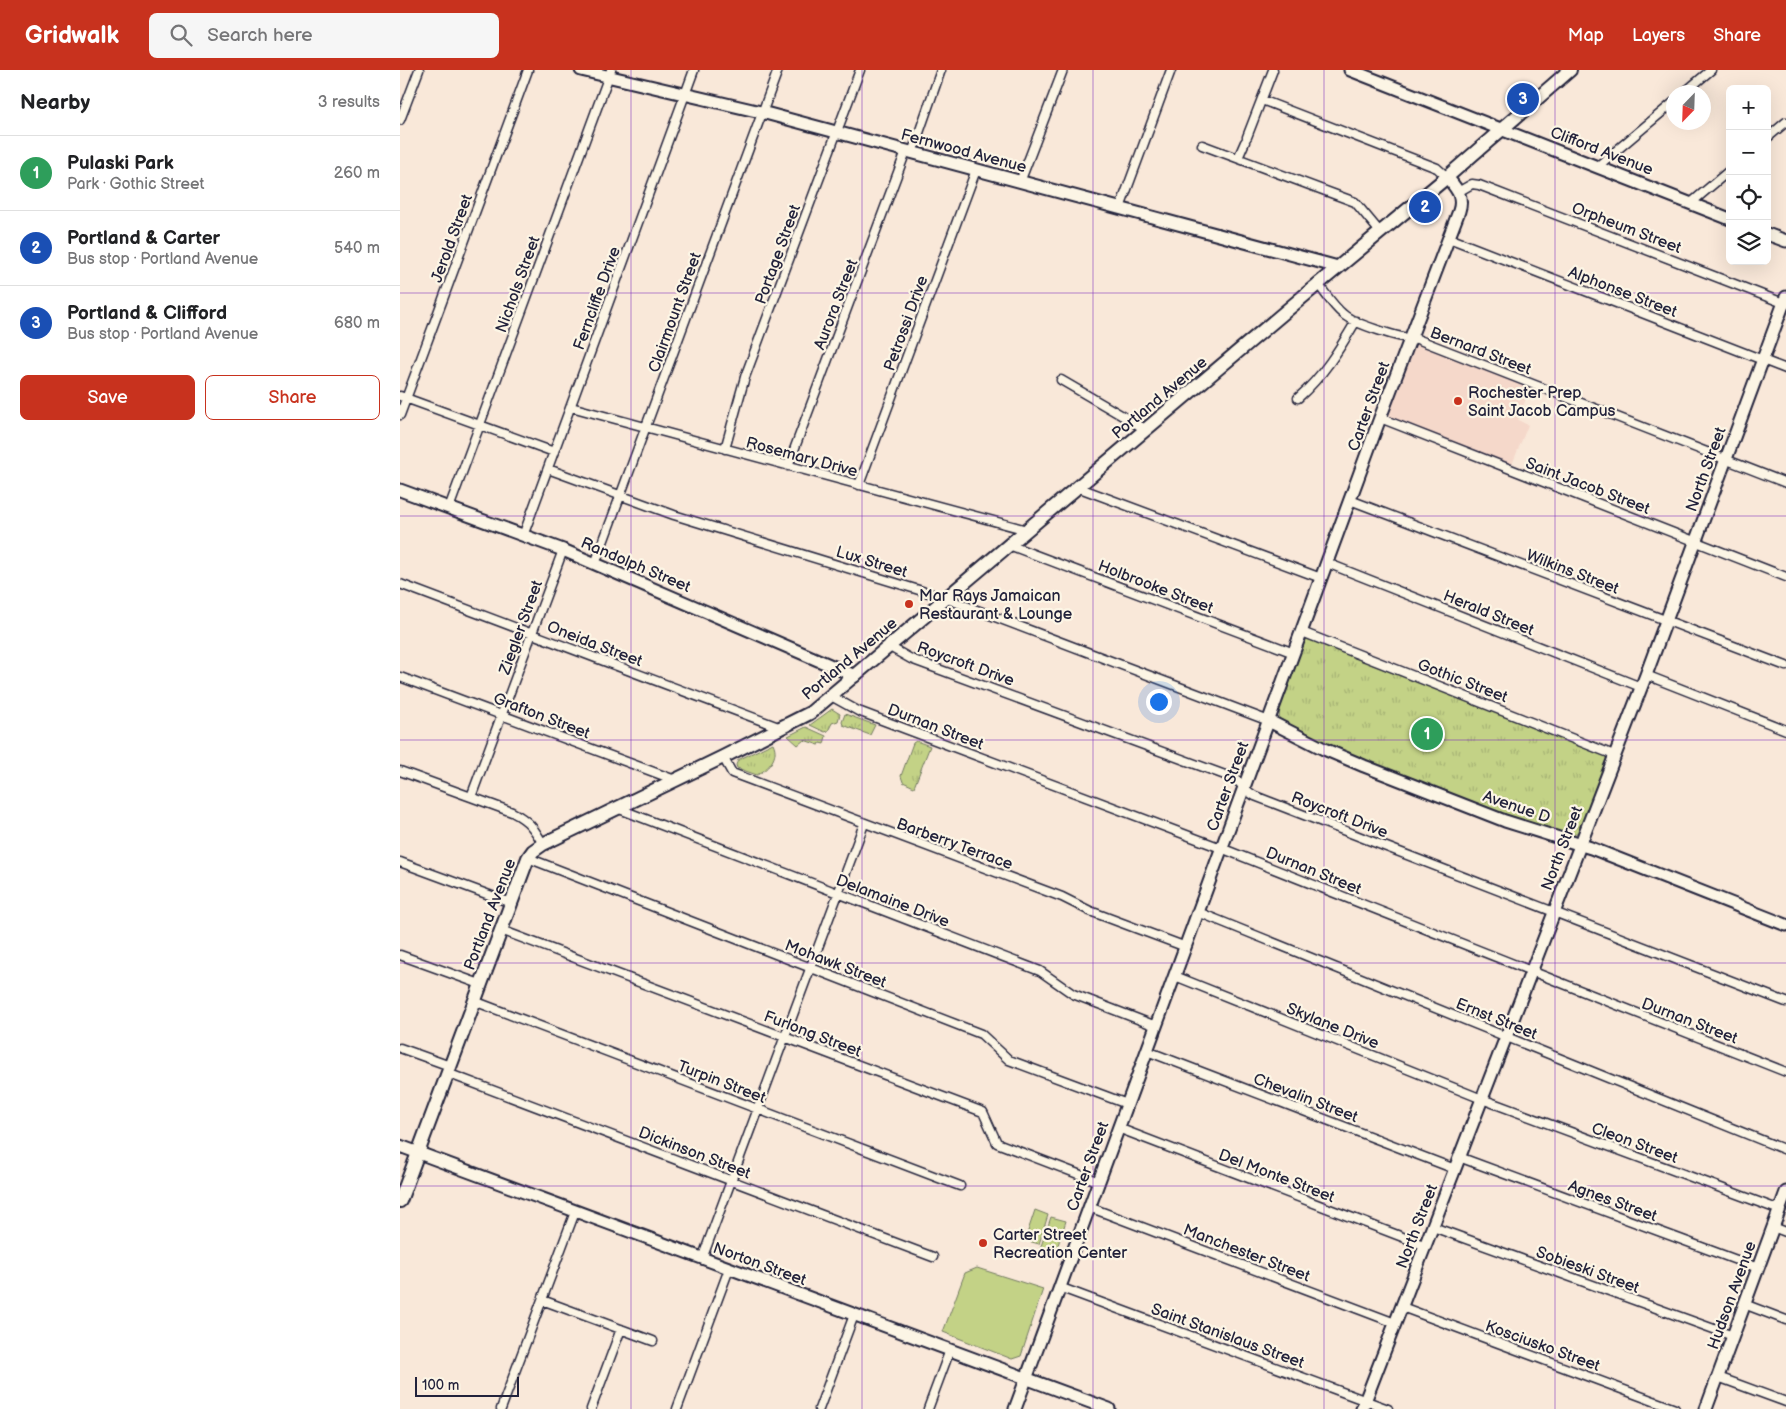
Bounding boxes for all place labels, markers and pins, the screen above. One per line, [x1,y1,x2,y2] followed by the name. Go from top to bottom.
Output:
[1507,80,1539,118] pin: 3
[1409,188,1441,226] pin: 2
[1468,384,1616,421] place label: Rochester Prep Saint Jacob Campus
[1452,395,1464,407] marker: Rochester Prep Saint Jacob Campus
[919,587,1073,624] place label: Mar Rays Jamaican Restaurant & Lounge
[903,598,915,610] marker: Mar Rays Jamaican Restaurant & Lounge
[1411,715,1443,753] pin: 1
[993,1226,1127,1263] place label: Carter Street Recreation Center
[977,1237,989,1249] marker: Carter Street Recreation Center

